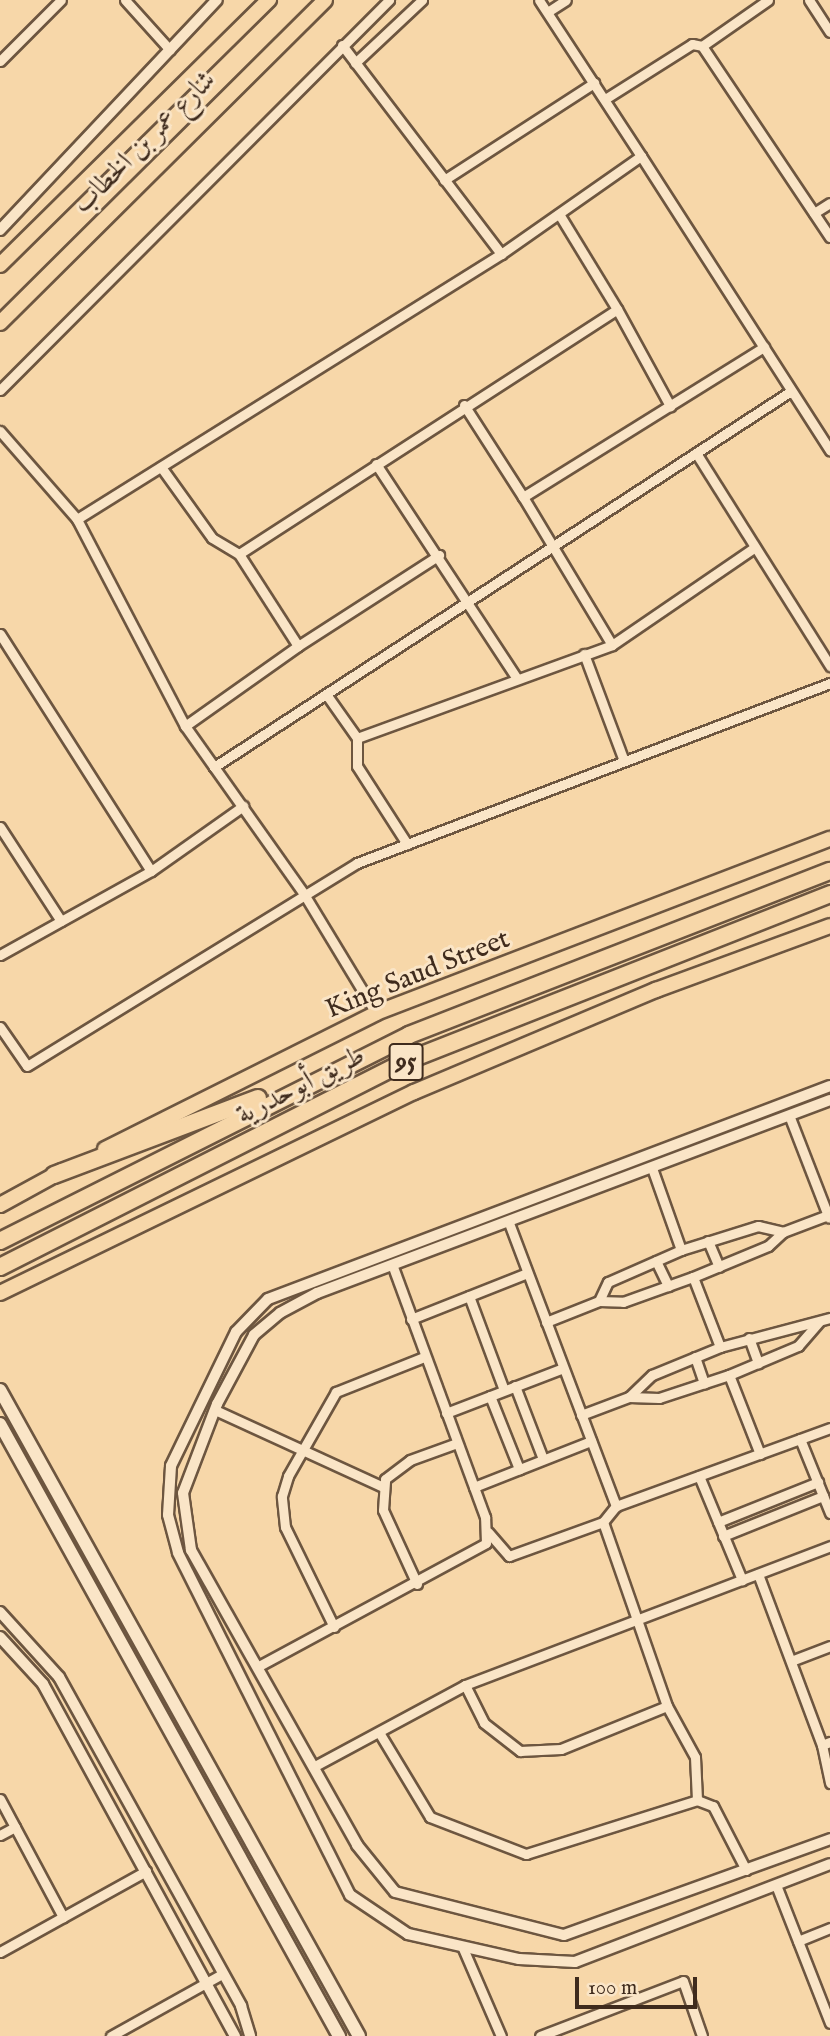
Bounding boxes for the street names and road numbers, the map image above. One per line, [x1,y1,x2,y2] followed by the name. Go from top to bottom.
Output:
[66,64,224,222] street label: شارع عمر بن الخطاب
[321,923,515,1027] street label: King Saud Street
[231,1039,371,1133] street label: طريق أبوحدرية
[388,1040,424,1084] road number: 95

